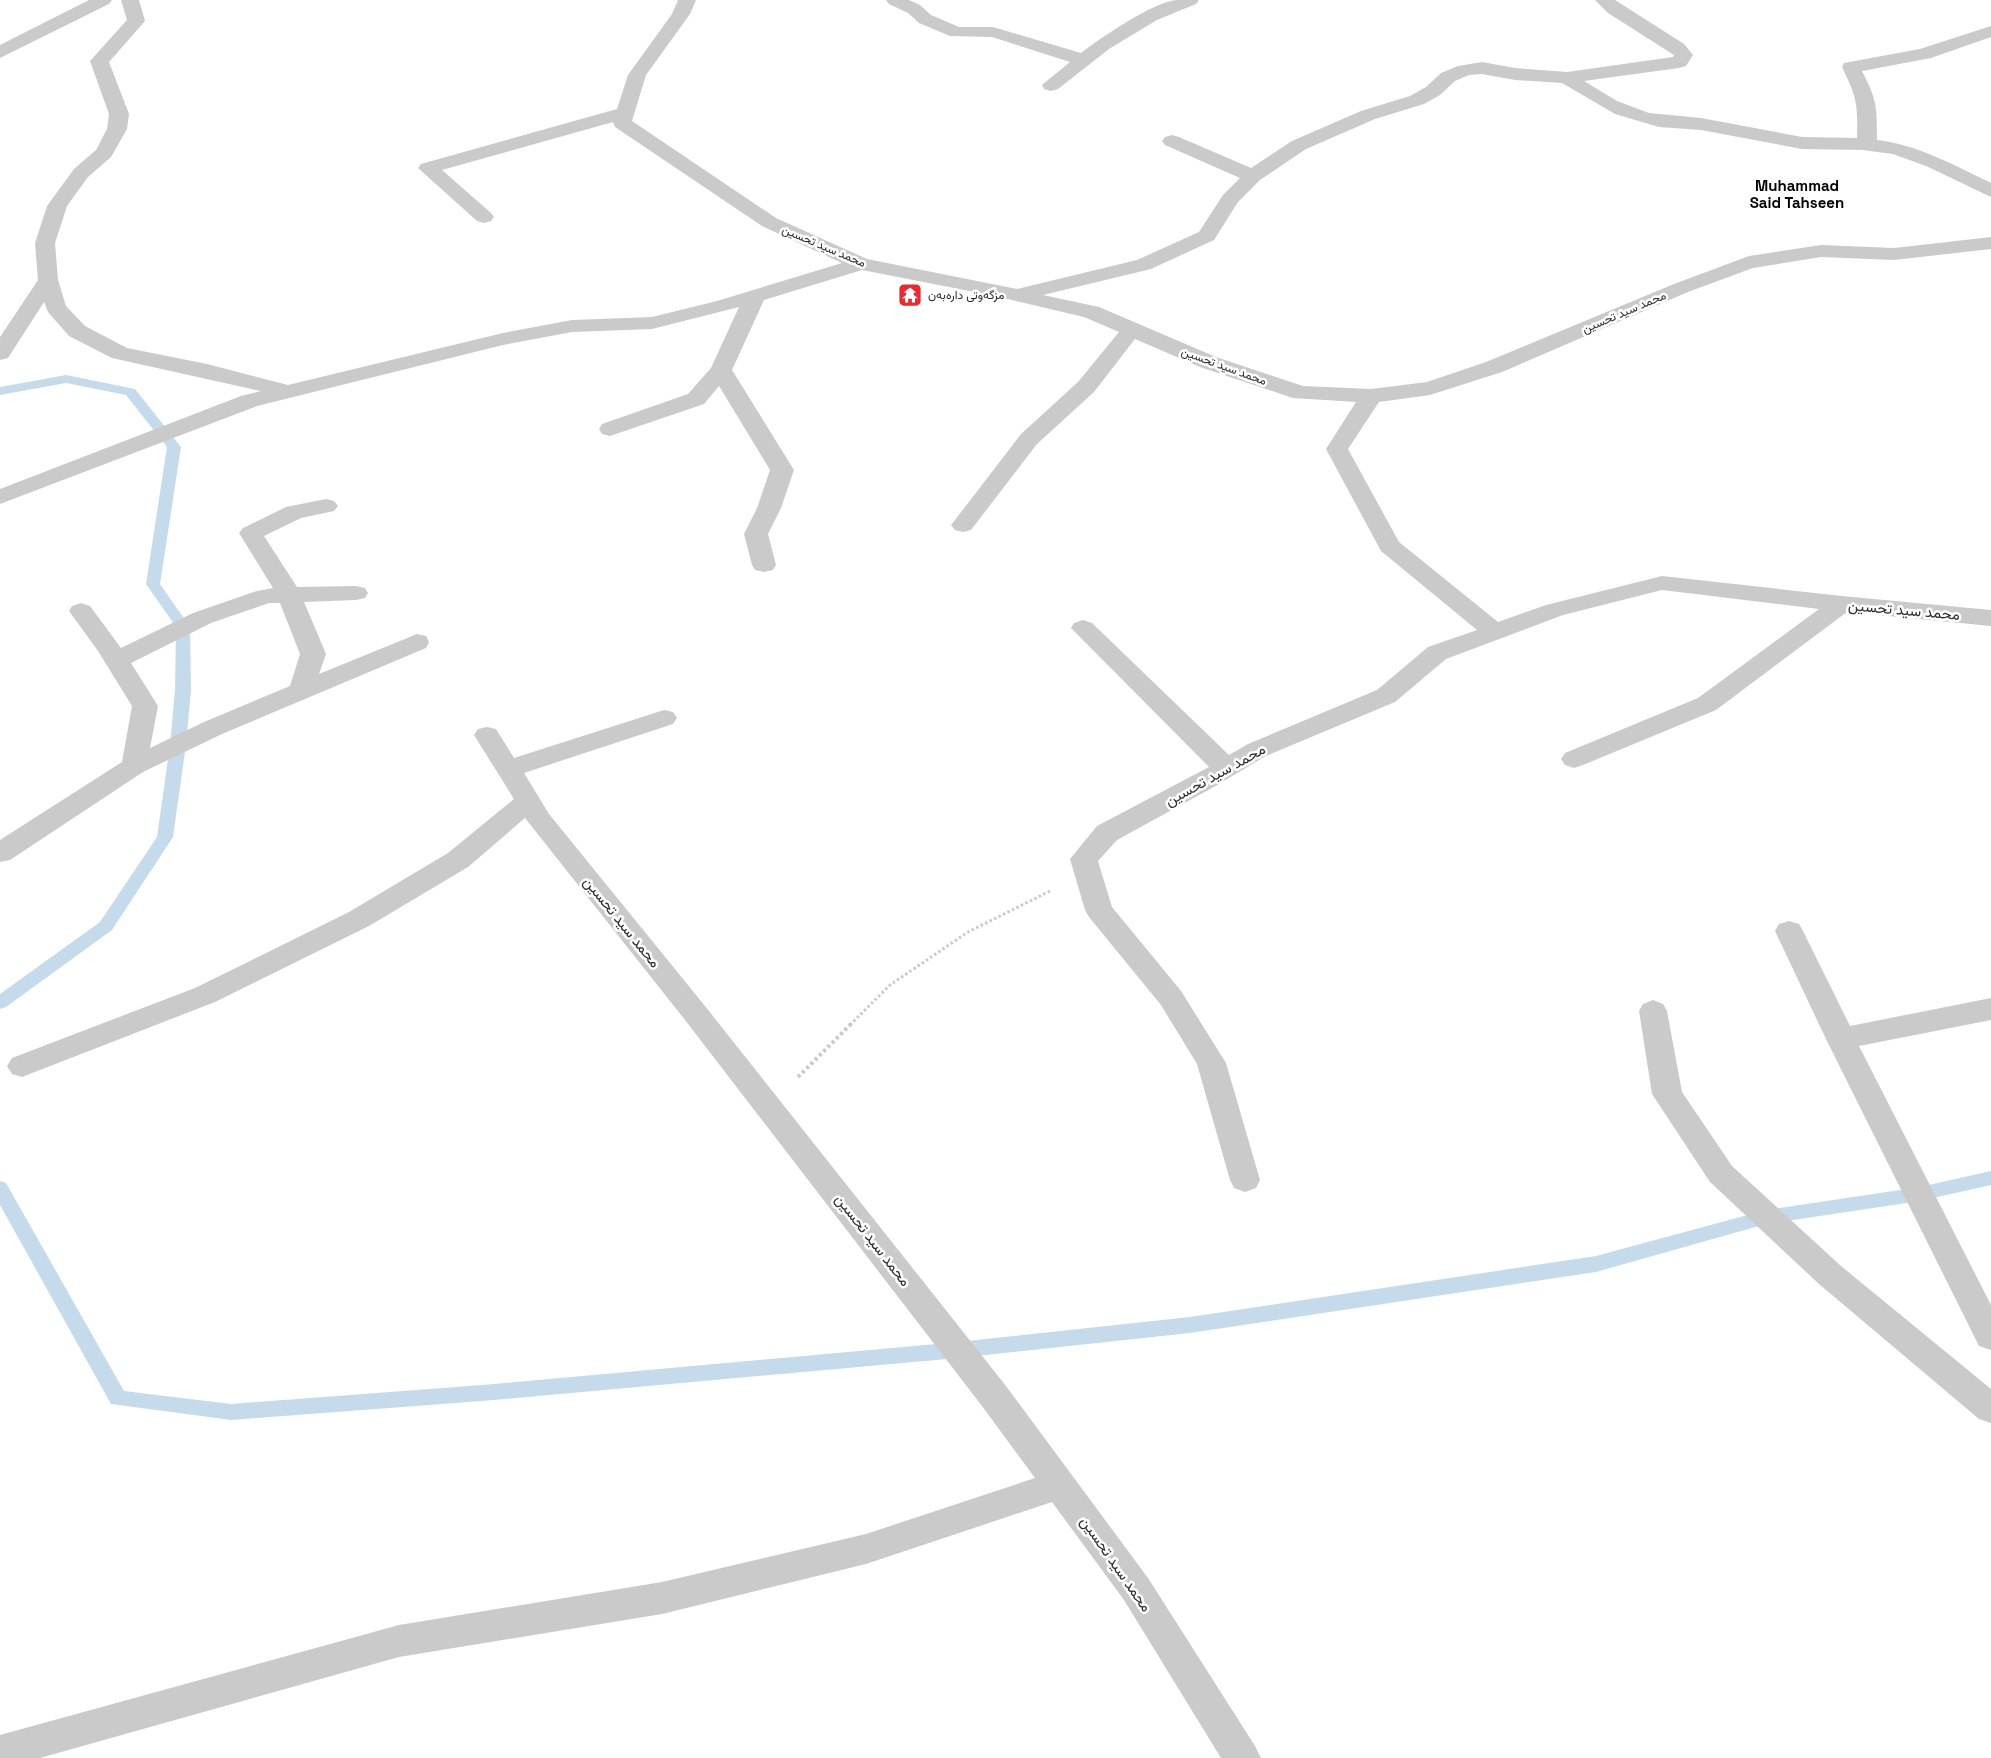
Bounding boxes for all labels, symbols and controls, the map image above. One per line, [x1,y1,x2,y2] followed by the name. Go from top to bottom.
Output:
[1750,176,1844,212] district label: Muhammad Said Tahseen
[780,221,868,271] street label: محمد سید تحسین
[897,282,923,308] temple icon: مزگەوتی دارەبەن
[928,287,1005,303] place label: مزگەوتی دارەبەن
[1580,287,1668,337] street label: محمد سید تحسین
[1179,343,1269,389] street label: محمد سید تحسین
[1847,595,1961,625] street label: محمد سید تحسین
[1161,739,1269,811] street label: محمد سید تحسین
[579,872,665,972] street label: محمد سید تحسین
[831,1190,915,1290] street label: محمد سید تحسین
[1076,1512,1156,1616] street label: محمد سید تحسین

